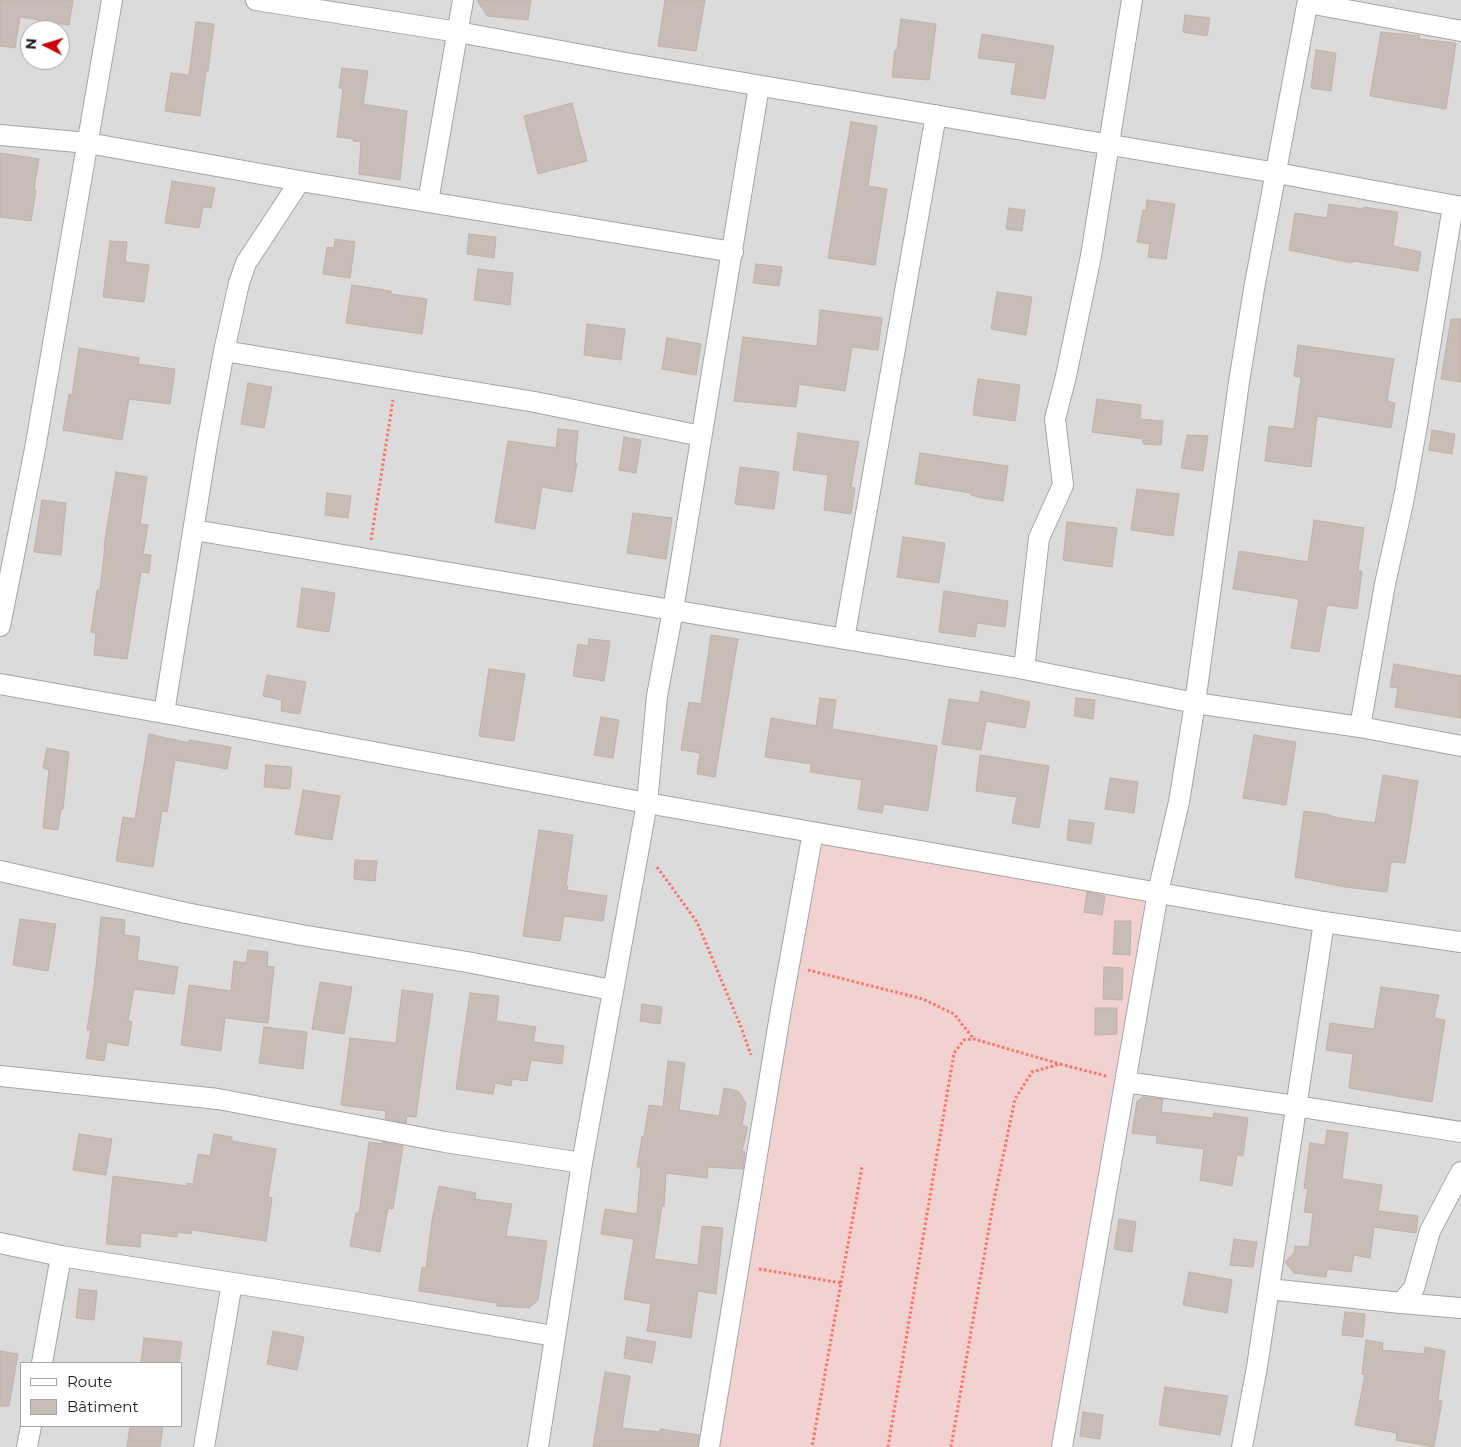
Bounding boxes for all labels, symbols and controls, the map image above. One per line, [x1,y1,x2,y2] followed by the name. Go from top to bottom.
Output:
[20,20,70,70] north arrow
[22,37,41,50] text: N
[20,1362,182,1427] legend
[67,1372,112,1391] text: Route
[67,1397,139,1416] text: Bâtiment

